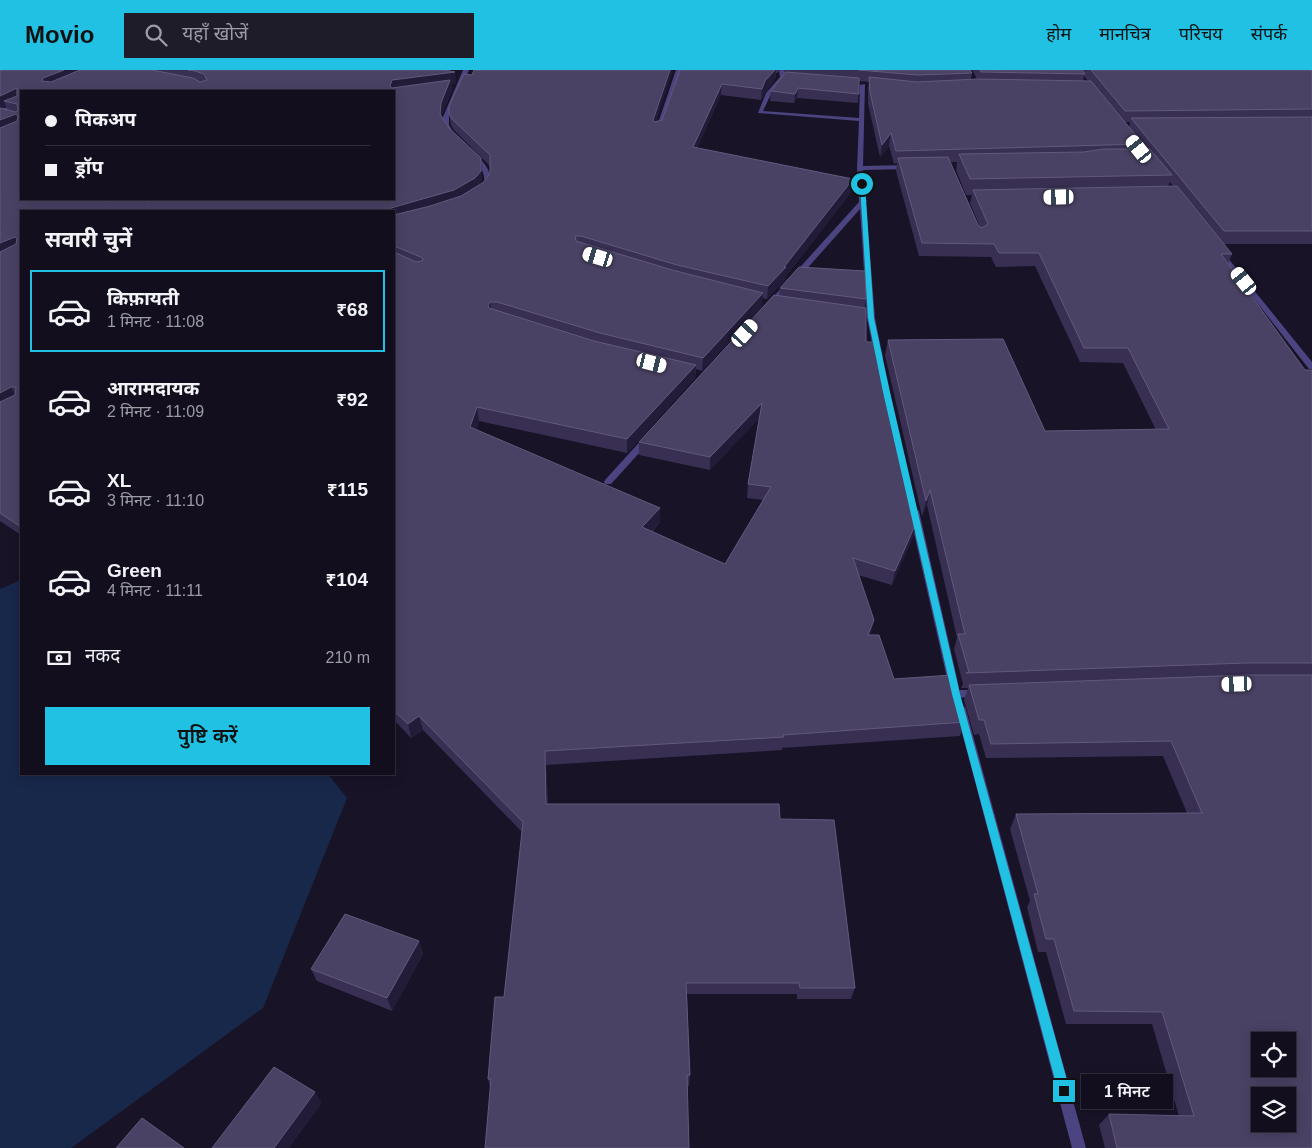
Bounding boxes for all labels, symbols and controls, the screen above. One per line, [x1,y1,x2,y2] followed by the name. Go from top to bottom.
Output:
[124,13,474,58] search box
[25,21,94,48] text: Movio
[142,21,170,49] icon: search
[182,23,248,44] text: यहाँ खोजें
[1046,24,1071,44] text: होम
[1099,24,1151,44] text: मानचित्र
[1179,24,1223,44] text: परिचय
[1251,24,1287,44] text: संपर्क
[75,109,136,130] text: पिकअप
[1123,133,1154,165] car
[75,157,103,178] text: ड्रॉप
[851,173,873,195] route start
[1043,189,1074,205] car
[45,227,132,252] text: सवारी चुनें
[581,245,614,269] car
[1228,265,1259,297] car
[107,288,179,309] text: किफ़ायती
[47,289,92,334] icon: car
[336,299,368,320] text: ₹68
[107,313,204,330] text: 1 मिनट · 11:08
[729,317,760,349] car
[635,352,668,374] car
[107,378,199,399] text: आरामदायक
[47,379,92,424] icon: car
[336,389,368,410] text: ₹92
[107,403,204,420] text: 2 मिनट · 11:09
[47,469,92,514] icon: car
[107,470,131,491] text: XL
[327,479,368,500] text: ₹115
[107,492,204,509] text: 3 मिनट · 11:10
[47,559,92,604] icon: car
[107,560,162,581] text: Green
[326,569,368,590] text: ₹104
[107,582,203,599] text: 4 मिनट · 11:11
[45,644,73,672] icon: cash
[85,645,120,666] text: नकद
[326,649,370,666] text: 210 m
[1221,676,1252,692] car
[45,707,370,765] button: पुष्टि करें
[1251,1032,1296,1132] map controls
[1251,1032,1296,1077] button: locate
[1082,1074,1174,1108] callout: 1 मिनट
[1053,1080,1075,1102] route end
[1104,1083,1150,1100] text: 1 मिनट
[1251,1087,1296,1132] button: layers

